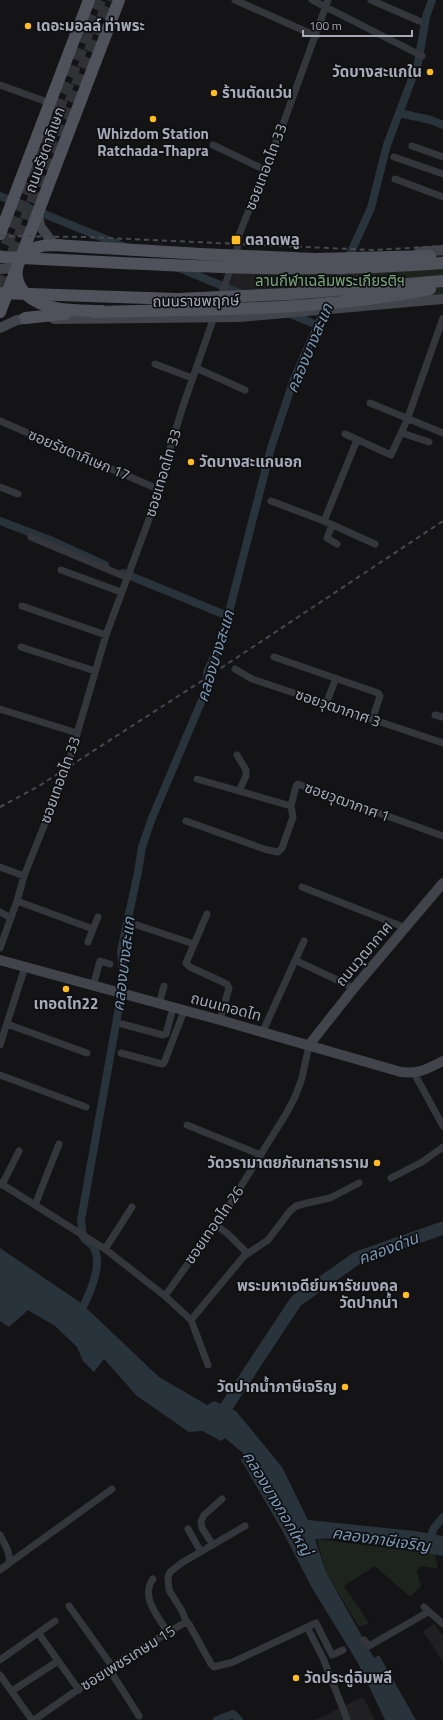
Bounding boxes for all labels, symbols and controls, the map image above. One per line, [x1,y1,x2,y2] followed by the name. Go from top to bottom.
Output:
[303,12,412,38] scale bar
[36,14,145,37] place label: เดอะมอลล์ ท่าพระ
[309,16,342,35] text: 100 m
[23,21,33,31] marker: เดอะมอลล์ ท่าพระ
[332,60,422,83] place label: วัดบางสะแกใน
[425,67,435,77] marker: วัดบางสะแกใน
[222,81,292,104] place label: ร้านตัดแว่น
[209,88,219,98] marker: ร้านตัดแว่น
[18,103,71,196] street label: ถนนรัชดาภิเษก
[148,114,158,124] marker: Whizdom Station Ratchada-Thapra
[238,120,293,213] street label: ซอยเทอดไท 33
[97,122,209,162] place label: Whizdom Station Ratchada-Thapra
[245,228,300,251] place label: ตลาดพลู
[230,234,242,246] marker: ตลาดพลู
[255,269,405,292] park label: ลานกีฬาเฉลิมพระเกียรติฯ
[152,288,240,313] street label: ถนนราชพฤกษ์
[279,298,339,396] water label: คลองบางสะแก
[25,423,134,486] street label: ซอยรัชดาภิเษก 17
[138,426,187,520] street label: ซอยเทอดไท 33
[199,450,302,473] place label: วัดบางสะแกนอก
[186,457,196,467] marker: วัดบางสะแกนอก
[190,606,241,705] water label: คลองบางสะแก
[292,682,384,733] street label: ซอยวุฒากาศ 3
[33,733,86,827] street label: ซอยเทอดไท 33
[301,775,393,828] street label: ซอยวุฒากาศ 1
[105,914,141,1012] water label: คลองบางสะแก
[329,916,398,991] street label: ถนนวุฒากาศ
[61,984,71,994] marker: เทอดไท22
[188,986,264,1027] street label: ถนนเทอดไท
[34,992,98,1015] place label: เทอดไท22
[207,1151,369,1174] place label: วัดวรามาตยภัณฑสาราราม
[372,1158,382,1168] marker: วัดวรามาตยภัณฑสาราราม
[178,1181,249,1269] street label: ซอยเทอดไท 26
[354,1225,423,1270] water label: คลองด่าน
[237,1274,398,1314] place label: พระมหาเจดีย์มหารัชมงคล วัดปากน้ำ
[401,1290,411,1300] marker: พระมหาเจดีย์มหารัชมงคล วัดปากน้ำ
[217,1375,337,1398] place label: วัดปากน้ำภาษีเจริญ
[340,1382,350,1392] marker: วัดปากน้ำภาษีเจริญ
[237,1446,320,1562] water label: คลองบางกอกใหญ่
[331,1520,433,1558] water label: คลองภาษีเจริญ
[76,1619,180,1696] street label: ซอยเพชรเกษม 15
[304,1666,392,1689] place label: วัดประดู่ฉิมพลี
[291,1673,301,1683] marker: วัดประดู่ฉิมพลี

